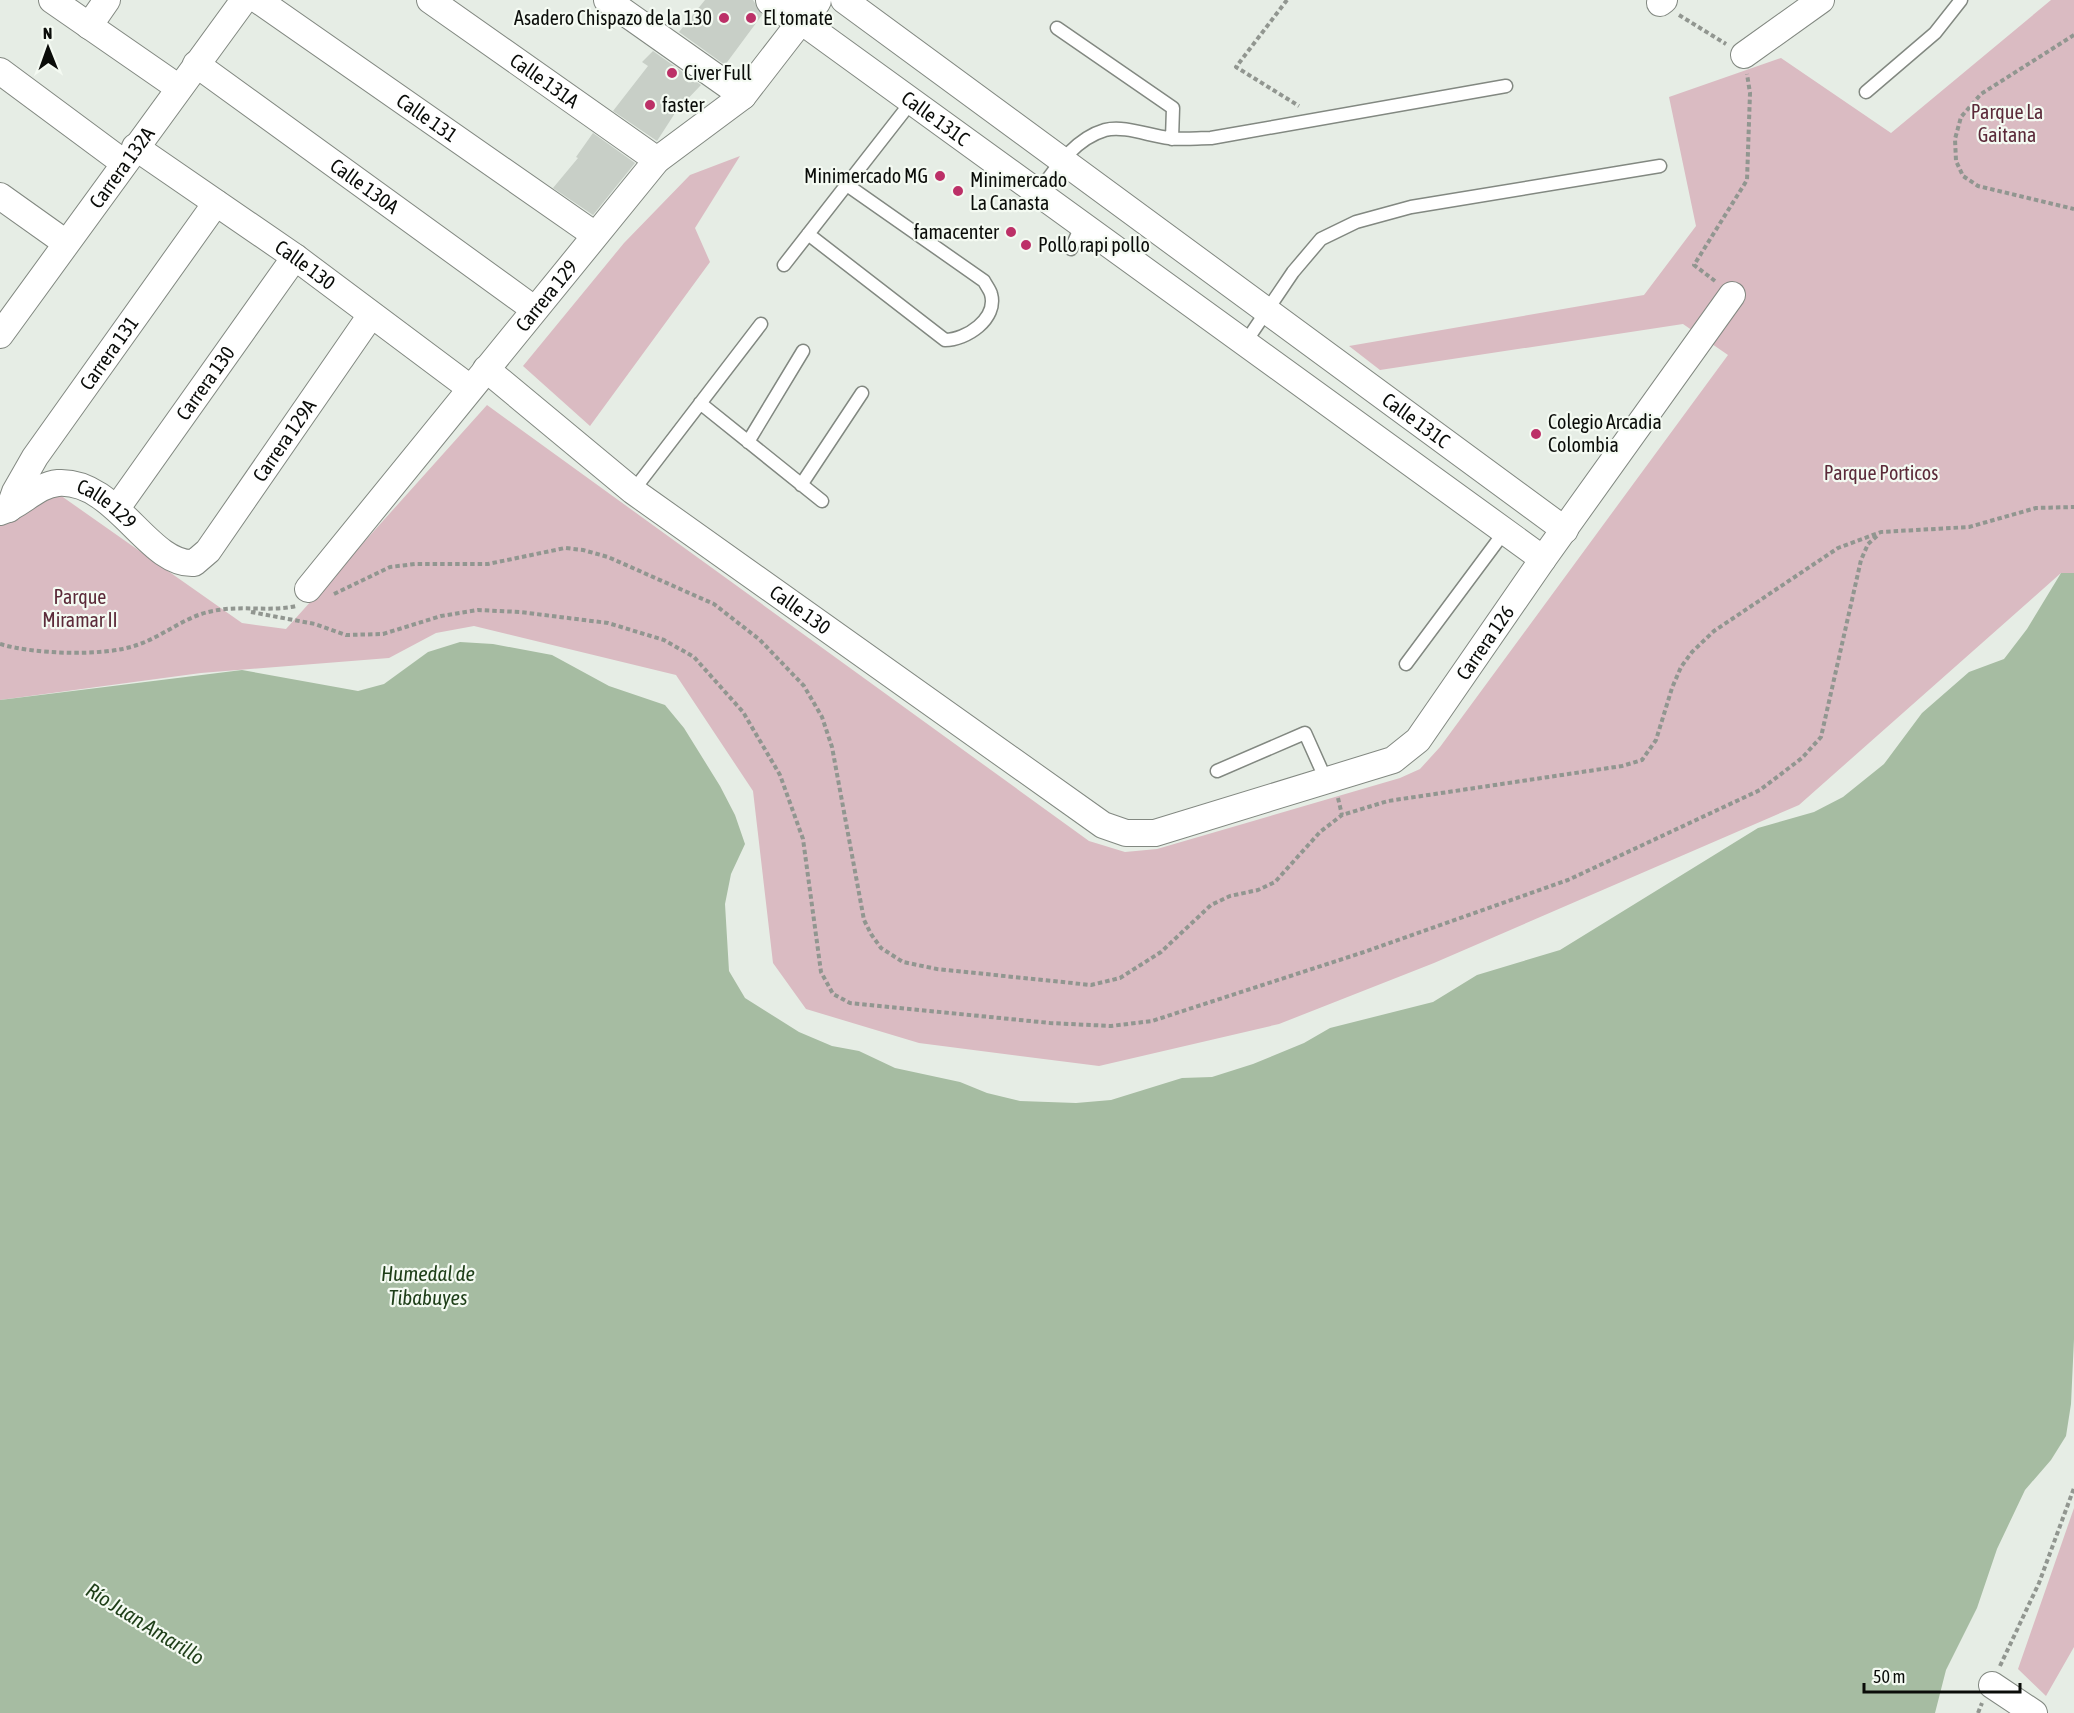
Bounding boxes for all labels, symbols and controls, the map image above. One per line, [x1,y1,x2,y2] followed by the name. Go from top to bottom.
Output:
[514,6,712,29] place label: Asadero Chispazo de la 130
[763,6,833,29] place label: El tomate
[717,11,731,25] marker: Asadero Chispazo de la 130
[744,11,758,25] marker: El tomate
[18,18,78,78] north arrow
[43,24,53,42] text: N
[506,48,584,112] street label: Calle 131A
[684,61,752,84] place label: Civer Full
[665,66,679,80] marker: Civer Full
[897,86,974,150] street label: Calle 131C
[392,88,462,147] street label: Calle 131
[662,93,706,116] place label: faster
[643,98,657,112] marker: faster
[1971,100,2043,146] park label: Parque La Gaitana
[84,122,159,212] street label: Carrera 132A
[326,153,403,218] street label: Calle 130A
[804,164,928,187] place label: Minimercado MG
[970,168,1067,214] place label: Minimercado La Canasta
[933,169,947,183] marker: Minimercado MG
[951,184,965,198] marker: Minimercado La Canasta
[914,220,1000,243] place label: famacenter
[1004,225,1018,239] marker: famacenter
[1038,233,1150,256] place label: Pollo rapi pollo
[271,235,340,294] street label: Calle 130
[1019,238,1033,252] marker: Pollo rapi pollo
[510,255,582,336] street label: Carrera 129
[75,311,143,394] street label: Carrera 131
[171,342,239,424] street label: Carrera 130
[1378,388,1455,452] street label: Calle 131C
[248,394,320,486] street label: Carrera 129A
[1548,410,1662,456] place label: Colegio Arcadia Colombia
[1529,427,1543,441] marker: Colegio Arcadia Colombia
[1824,461,1938,484] park label: Parque Porticos
[74,474,142,533] street label: Calle 129
[766,580,835,639] street label: Calle 130
[42,585,118,631] park label: Parque Miramar II
[1451,601,1518,684] street label: Carrera 126
[381,1261,475,1309] water label: Humedal de Tibabuyes
[82,1577,209,1669] water label: Río Juan Amarillo
[1864,1656,2020,1694] scale bar
[1873,1666,1905,1687] text: 50 m

